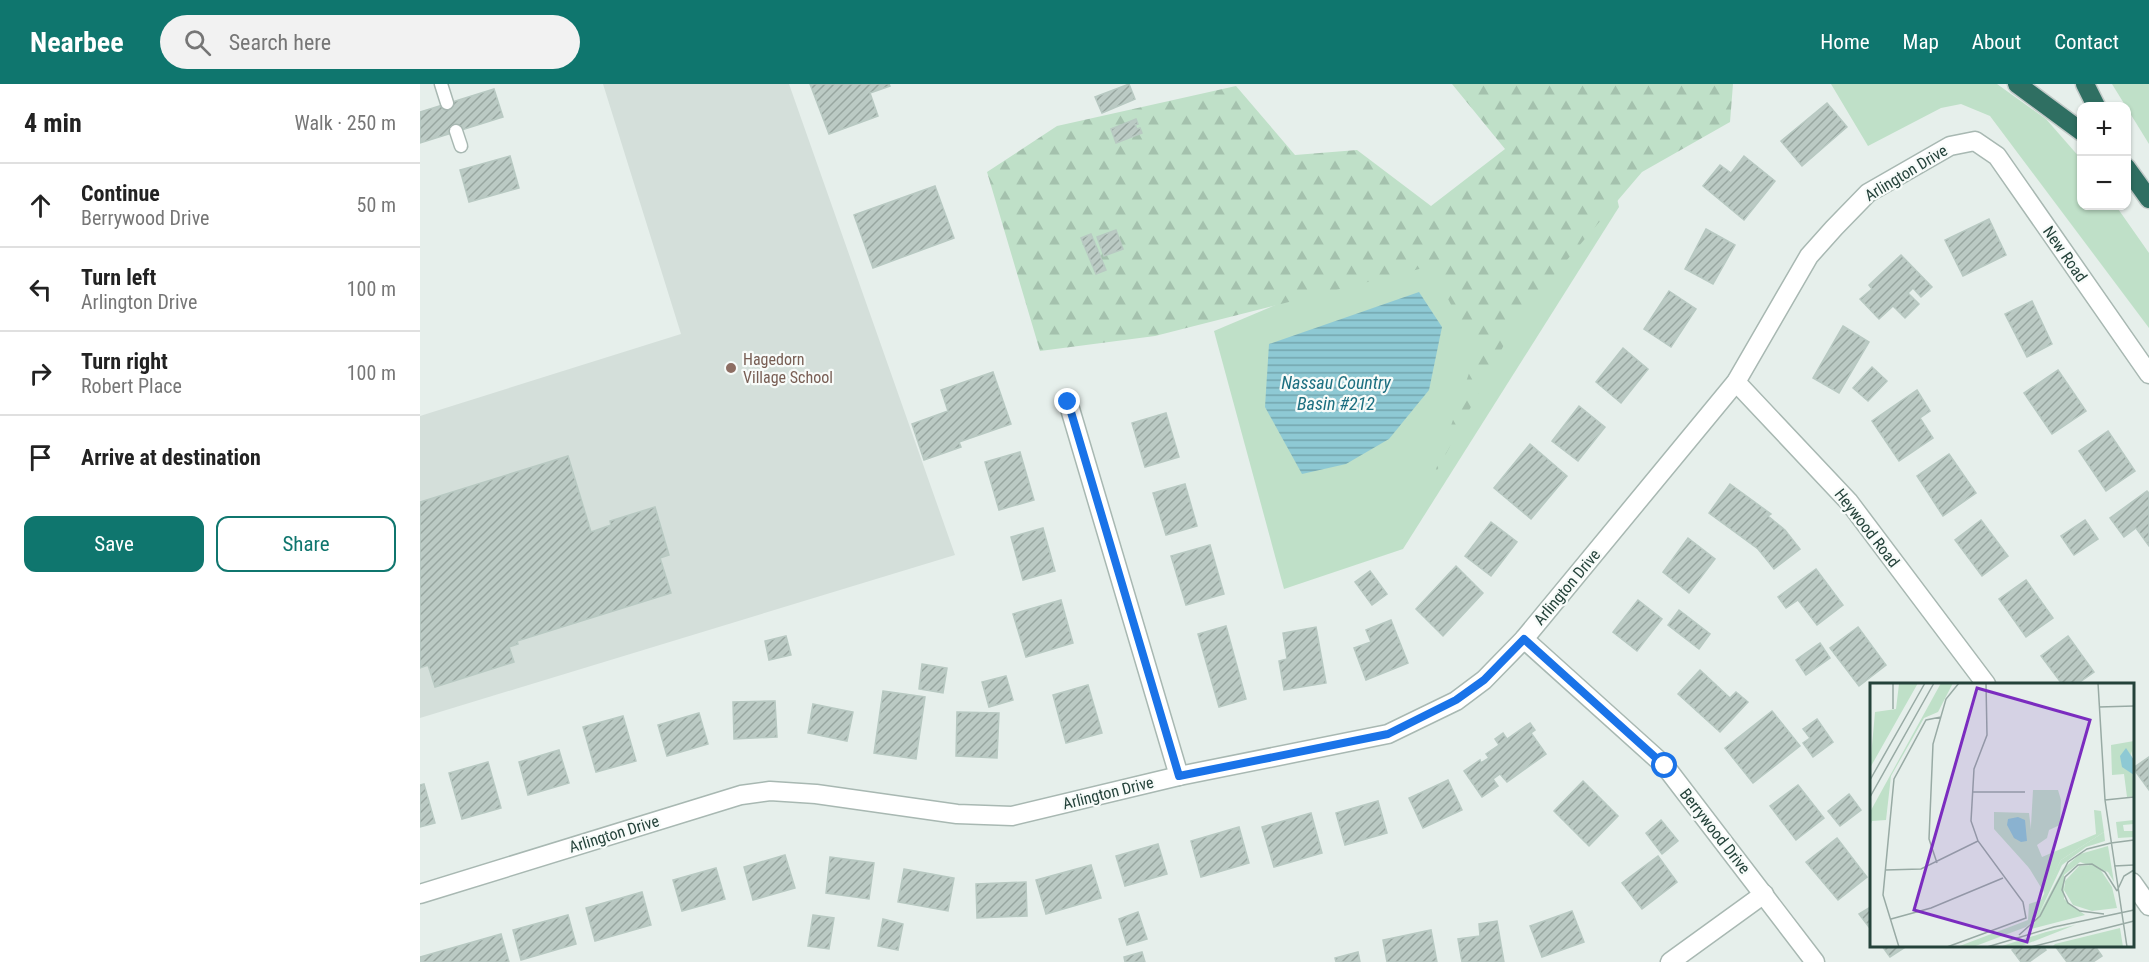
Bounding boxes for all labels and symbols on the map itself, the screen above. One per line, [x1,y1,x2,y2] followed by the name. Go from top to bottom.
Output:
[1861,141,1951,205] street label: Arlington Drive
[2039,222,2091,286] street label: New Road
[743,350,833,387] place label: Hagedorn Village School
[724,361,738,375] marker: Hagedorn Village School
[1281,372,1391,414] water label: Nassau Country Basin #212
[1054,388,1080,414] route end
[1831,485,1903,571] street label: Heywood Road
[1530,545,1604,629] street label: Arlington Drive
[1870,683,2134,947] inset map
[1651,752,1677,778] route start
[1061,773,1155,813] street label: Arlington Drive
[1676,785,1754,877] street label: Berrywood Drive
[567,811,661,857] street label: Arlington Drive

